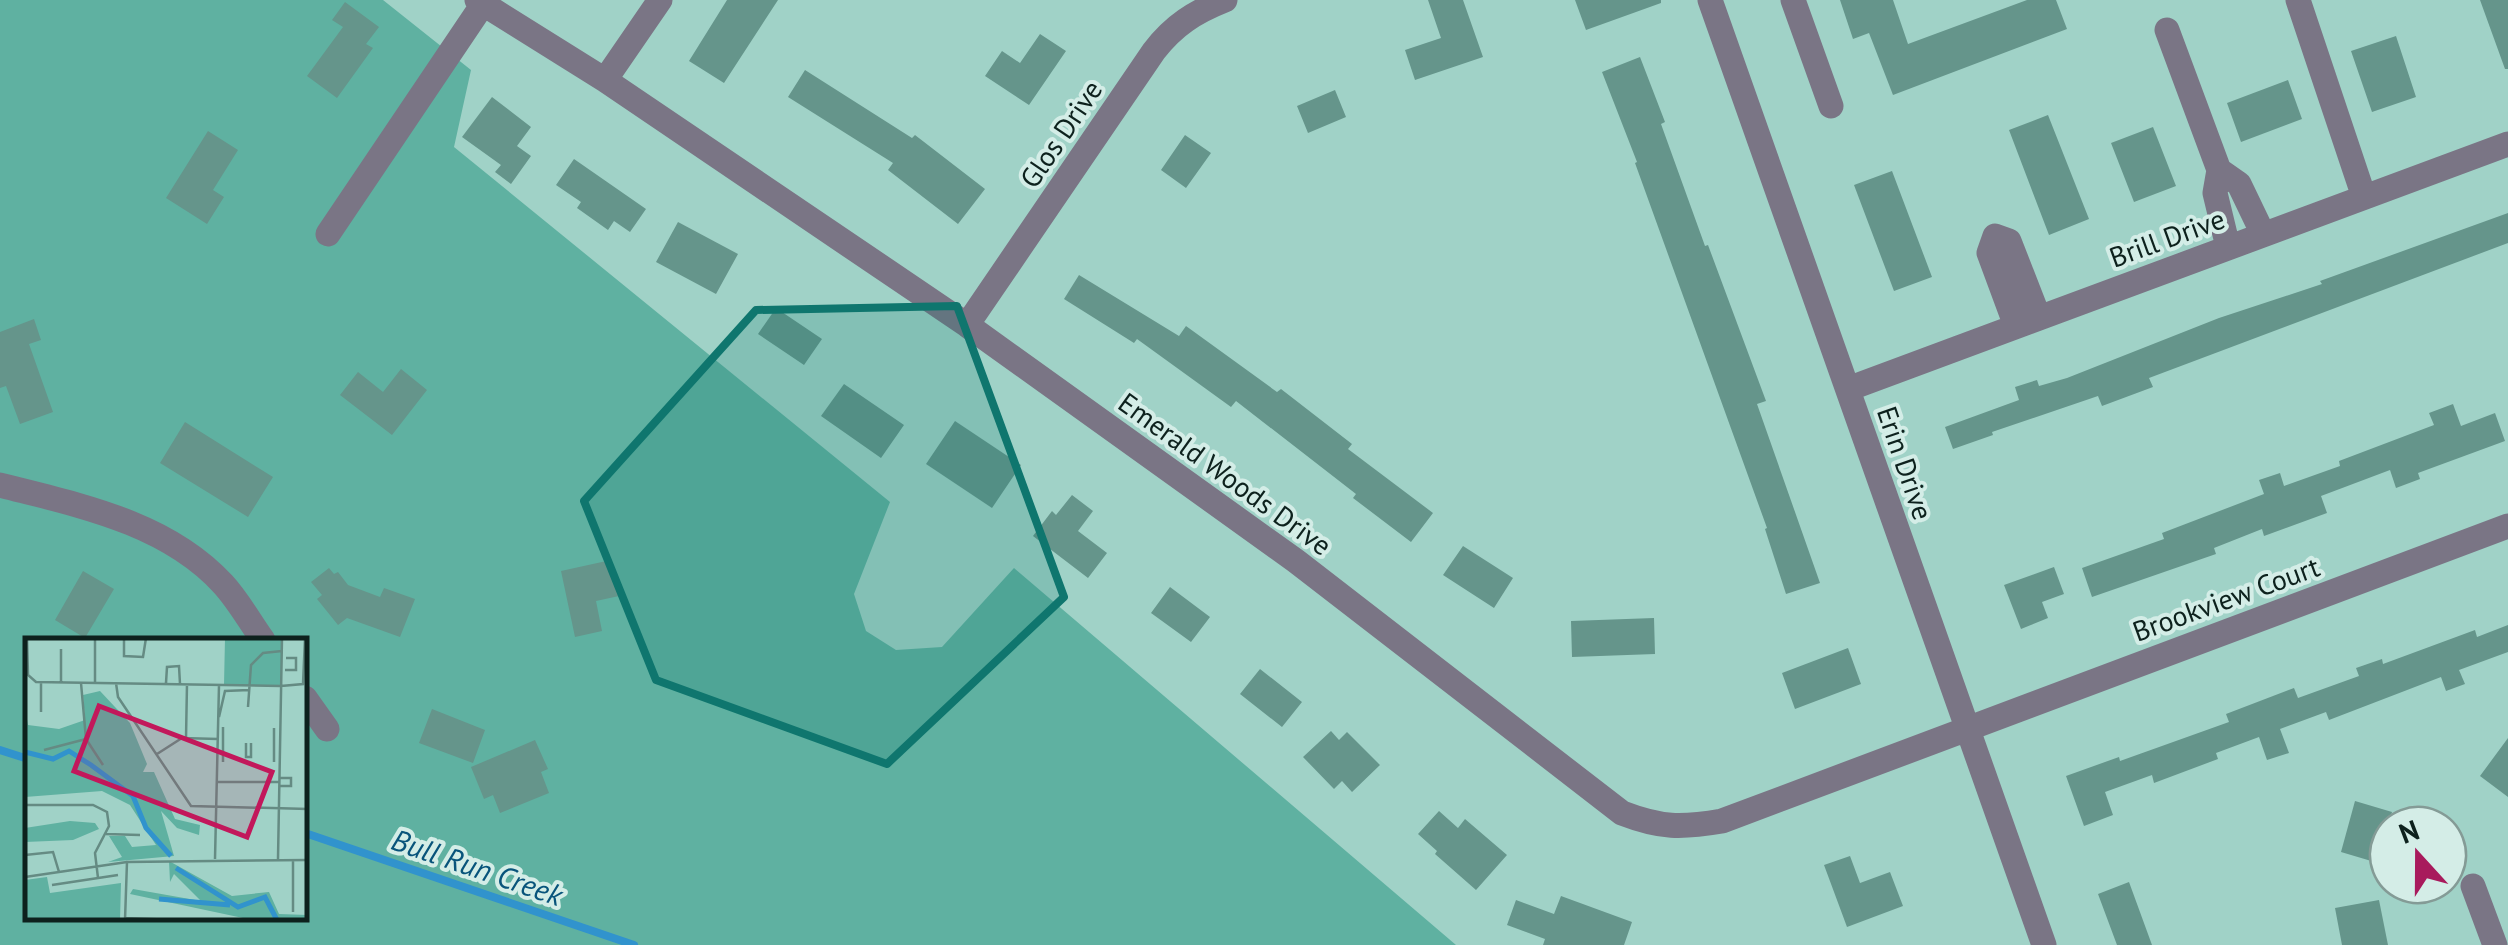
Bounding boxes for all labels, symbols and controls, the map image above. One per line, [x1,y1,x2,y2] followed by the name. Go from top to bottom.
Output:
[1011,73,1110,195] street label: Glos Drive
[2104,200,2230,275] street label: Brill Drive
[1111,384,1339,563] street label: Emerald Woods Drive
[1869,401,1942,524] street label: Erin Drive
[2127,547,2325,649] street label: Brookview Court
[25,638,308,920] inset map
[2368,805,2468,905] north arrow
[2394,811,2424,852] text: N
[387,819,569,914] water label: Bull Run Creek

